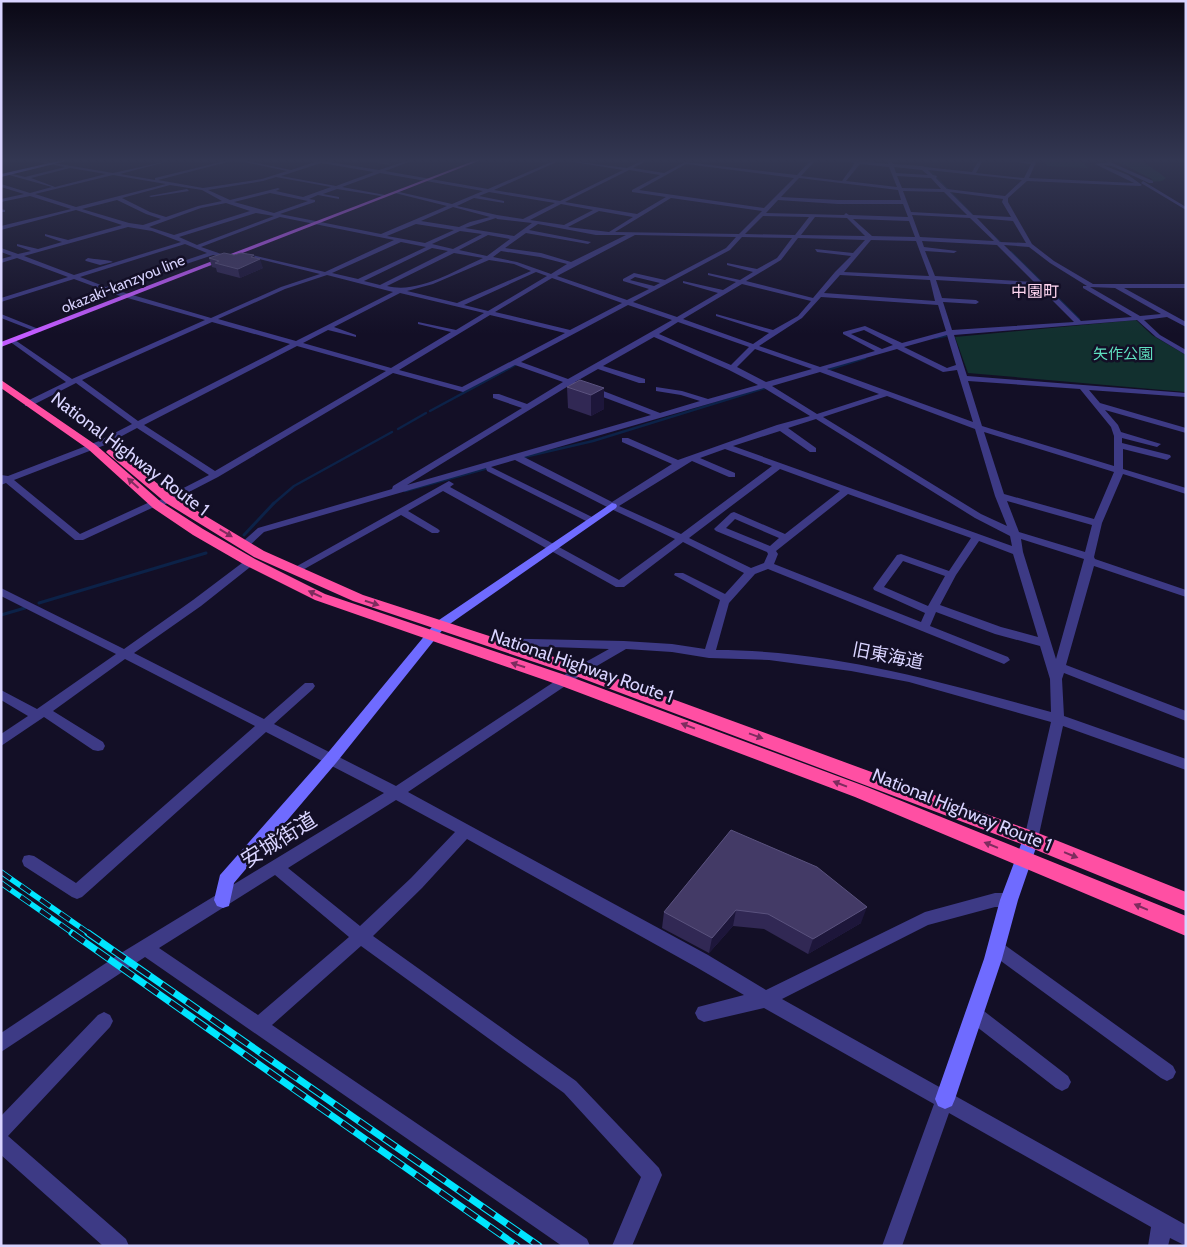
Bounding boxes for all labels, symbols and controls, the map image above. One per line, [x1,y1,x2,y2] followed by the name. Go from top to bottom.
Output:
[59,251,188,317] street label: okazaki-kanzyou line
[1011,282,1059,301] district label: 中園町
[1093,345,1153,363] park label: 矢作公園
[47,387,213,521] street label: National Highway Route 1
[127,477,139,489] one-way arrow
[219,528,232,537] one-way arrow
[308,590,323,599] one-way arrow
[365,599,380,607] one-way arrow
[488,624,676,708] street label: National Highway Route 1
[851,638,925,674] street label: 旧東海道
[511,661,526,668] one-way arrow
[680,722,695,730] one-way arrow
[748,733,763,740] one-way arrow
[869,764,1055,856] street label: National Highway Route 1
[832,780,847,788] one-way arrow
[236,807,321,872] street label: 安城街道
[984,840,998,848] one-way arrow
[1064,852,1079,860] one-way arrow
[1134,903,1148,911] one-way arrow

